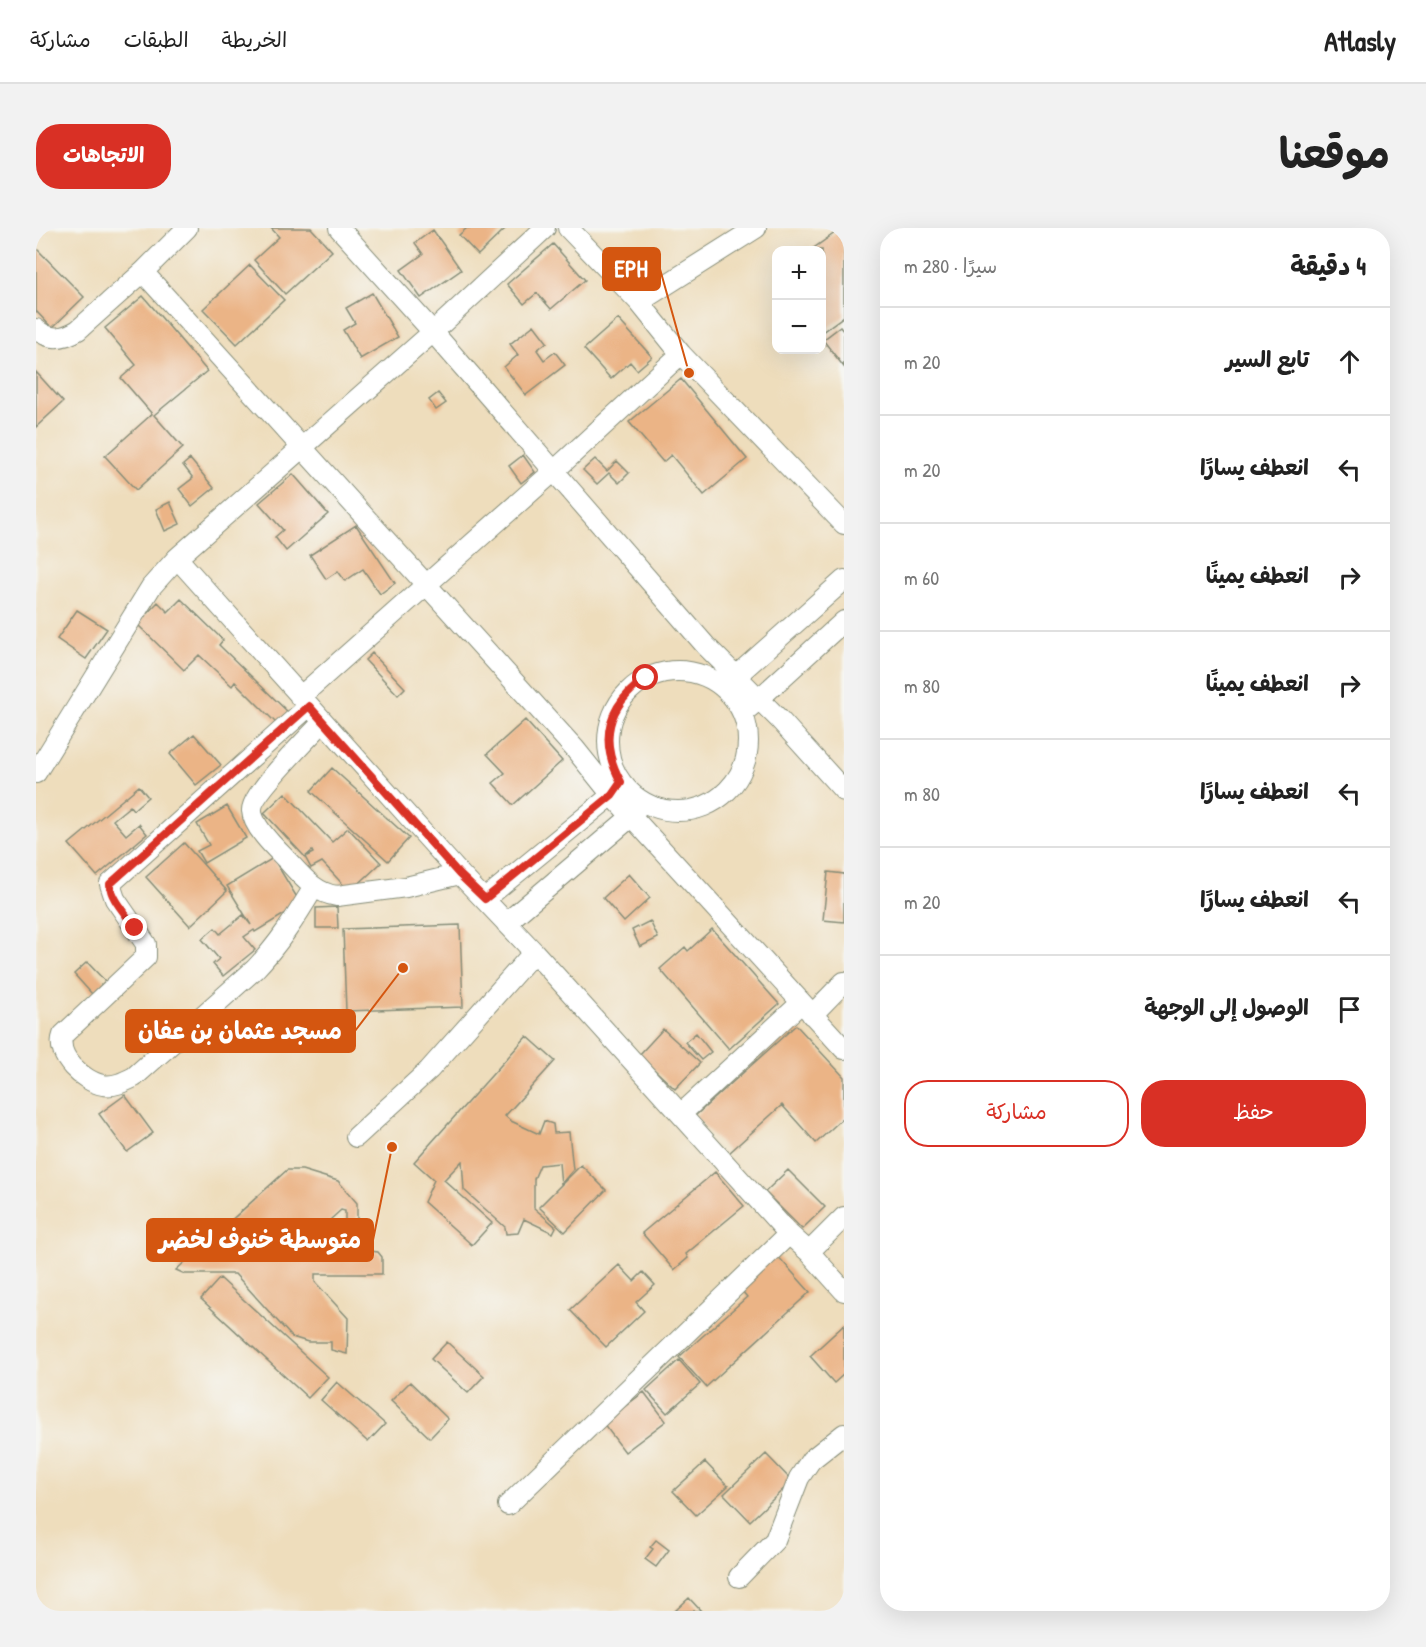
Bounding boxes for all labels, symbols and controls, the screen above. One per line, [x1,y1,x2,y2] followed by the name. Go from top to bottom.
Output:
[1324,22,1396,60] text: Atlasly
[30,25,91,54] text: مشاركة
[124,25,189,54] text: الطبقات
[222,25,287,54] text: الخريطة
[36,124,171,189] button: الاتجاهات
[1279,124,1390,181] text: موقعنا
[772,246,826,354] map controls
[772,246,826,300] button: +
[603,248,660,290] callout: EPH
[1290,248,1366,283] text: 4 دقيقة
[614,252,648,284] text: EPH
[904,252,997,279] text: سيرًا · 280 m
[772,300,826,354] button: −
[1226,344,1309,374] text: تابع السير
[1333,345,1366,378] icon: ahead
[904,348,941,375] text: 20 m
[1200,452,1309,482] text: انعطف يسارًا
[1333,453,1366,486] icon: left
[904,456,941,483] text: 20 m
[1206,560,1309,590] text: انعطف يمينًا
[1333,561,1366,594] icon: right
[904,564,939,591] text: 60 m
[632,664,658,690] route start
[1206,668,1309,698] text: انعطف يمينًا
[1333,669,1366,702] icon: right
[904,672,940,699] text: 80 m
[1200,776,1309,806] text: انعطف يسارًا
[1333,777,1366,810] icon: left
[904,780,940,807] text: 80 m
[1200,884,1309,914] text: انعطف يسارًا
[1333,885,1366,918] icon: left
[904,888,941,915] text: 20 m
[121,914,147,940] route end
[1144,992,1309,1022] text: الوصول إلى الوجهة
[1333,993,1366,1026] icon: arrive
[126,1010,355,1052] callout: مسجد عثمان بن عفان
[138,1014,342,1046] text: مسجد عثمان بن عفان
[904,1080,1129,1147] button: مشاركة
[1141,1080,1366,1147] button: حفظ
[147,1219,373,1261] callout: متوسطة خنوف لخضر
[157,1223,361,1256] text: متوسطة خنوف لخضر

